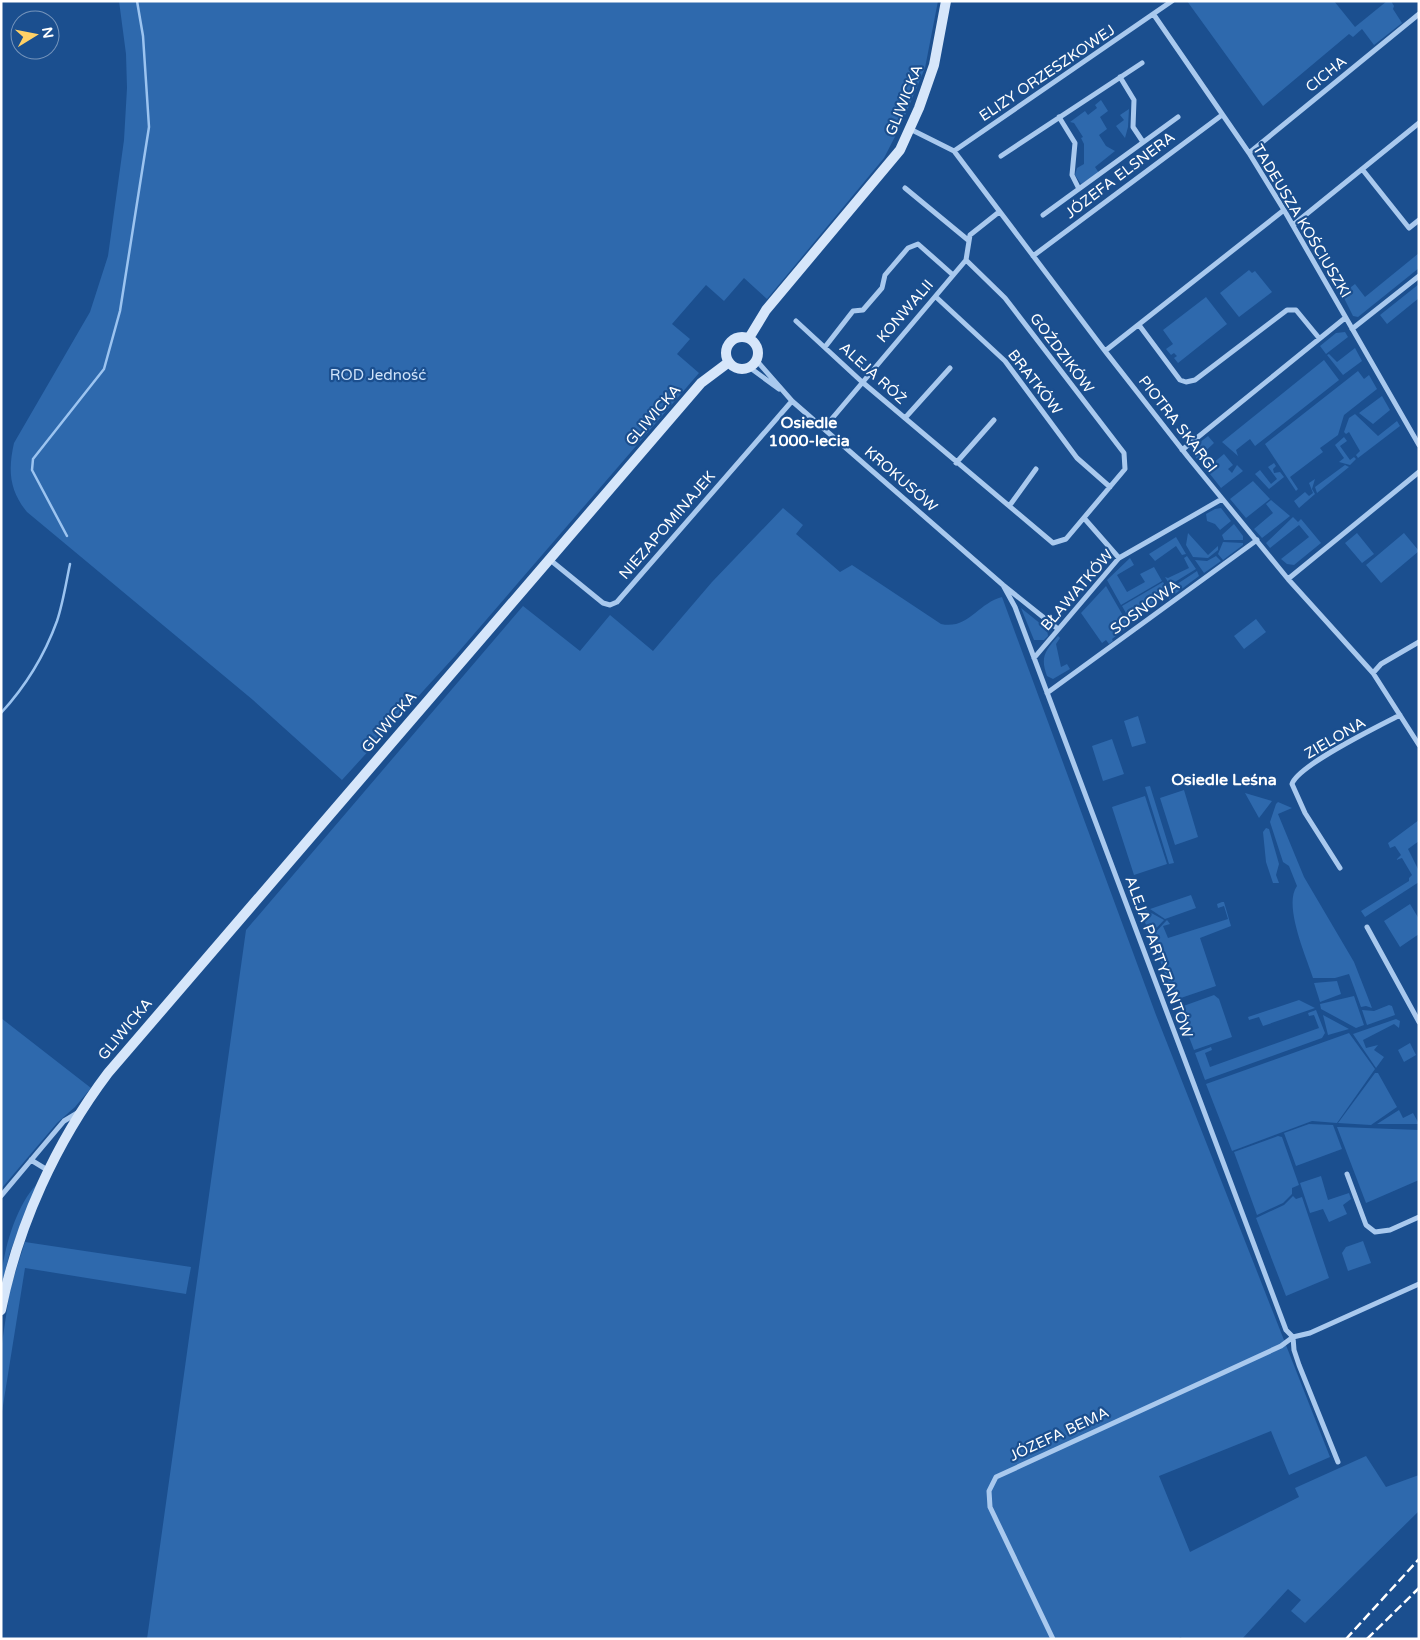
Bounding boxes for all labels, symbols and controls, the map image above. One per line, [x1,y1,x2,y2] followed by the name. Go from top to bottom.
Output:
[10,10,60,60] north arrow
[976,21,1118,125] street label: ELIZY ORZESZKOWEJ
[38,26,57,40] text: N
[1302,52,1350,96] street label: CICHA
[882,62,926,138] street label: GLIWICKA
[1062,128,1178,222] street label: JÓZEFA ELSNERA
[1249,141,1355,301] street label: TADEUSZA KOŚCIUSZKI
[873,276,937,346] street label: KONWALII
[1026,310,1098,396] street label: GOŹDZIKÓW
[836,338,910,408] street label: ALEJA RÓŻ
[1004,346,1066,418] street label: BRATKÓW
[330,366,426,384] park label: ROD Jedność
[1135,372,1221,476] street label: PIOTRA SKARGI
[622,381,684,449] street label: GLIWICKA
[768,413,850,451] district label: Osiedle 1000-lecia
[861,442,941,516] street label: KROKUSÓW
[615,467,719,583] street label: NIEZAPOMINAJEK
[1037,546,1117,634] street label: BŁAWATKÓW
[1107,576,1183,638] street label: SOSNOWA
[358,688,420,756] street label: GLIWICKA
[1301,713,1369,763] street label: ZIELONA
[1171,770,1277,790] district label: Osiedle Leśna
[1121,874,1197,1040] street label: ALEJA PARTYZANTÓW
[94,994,156,1064] street label: GLIWICKA
[1007,1403,1111,1465] street label: JÓZEFA BEMA

